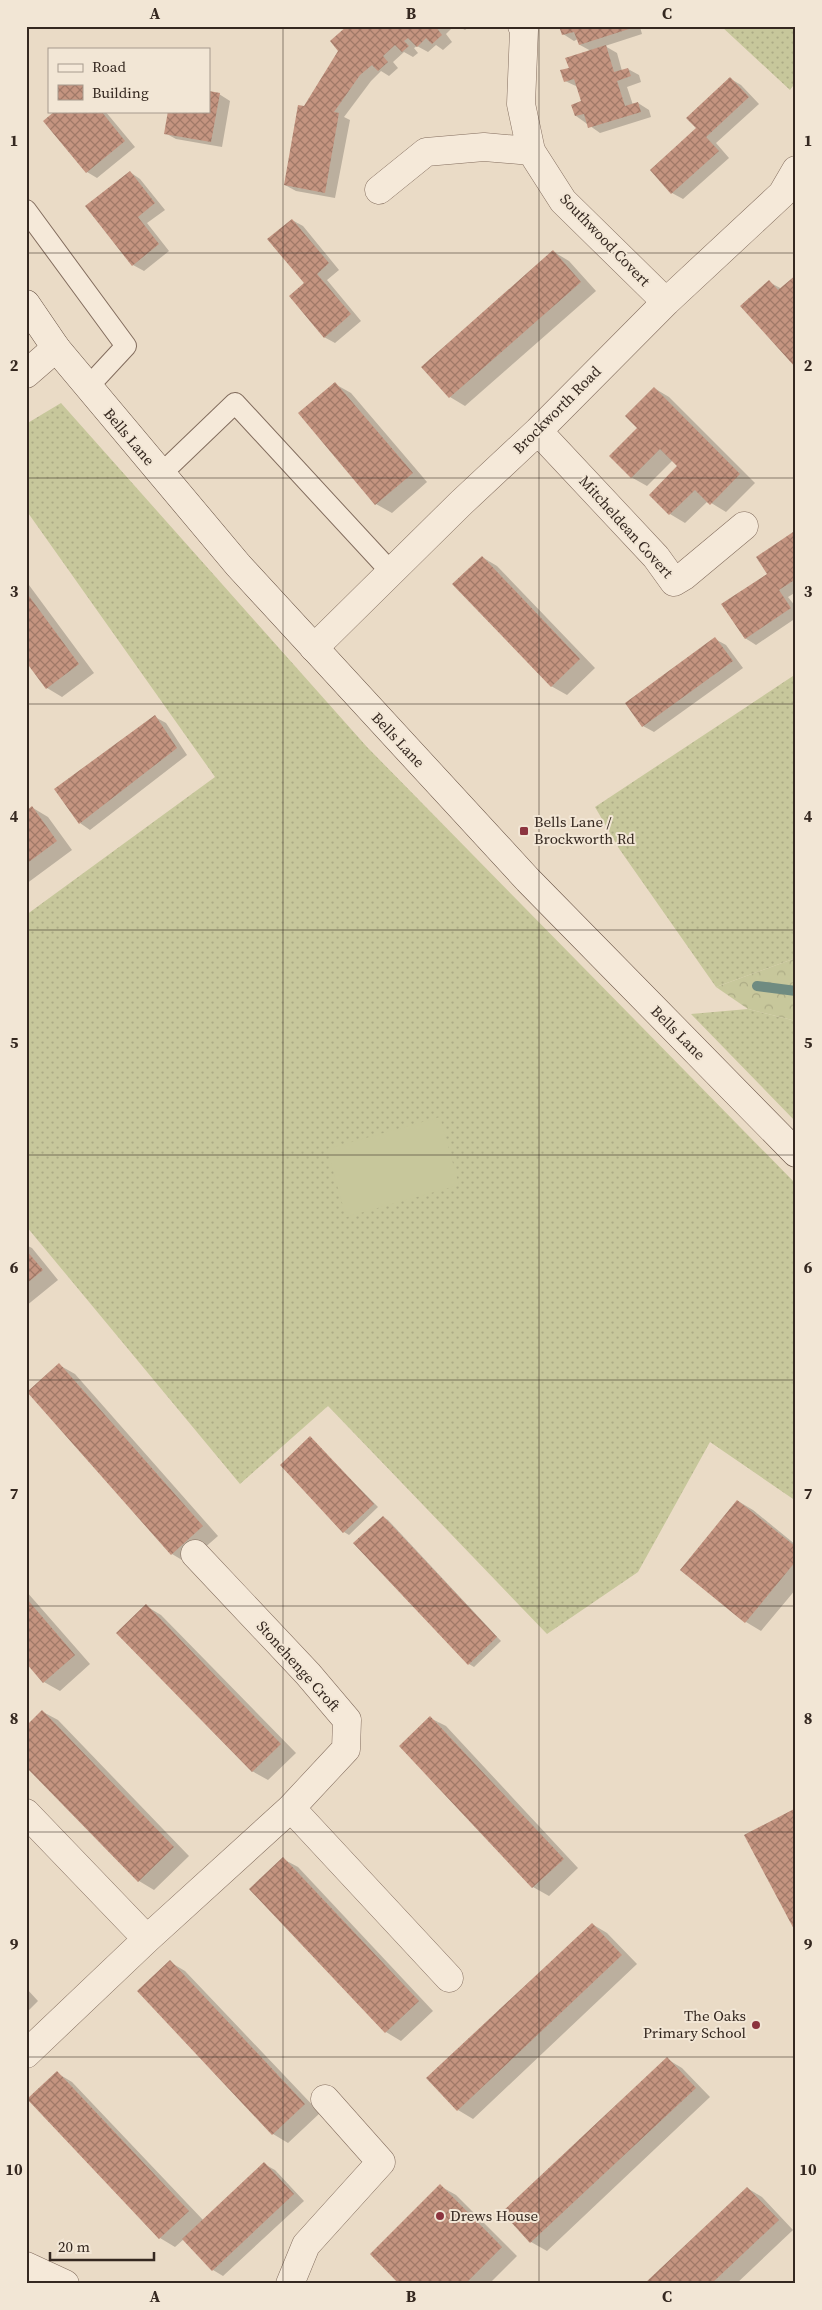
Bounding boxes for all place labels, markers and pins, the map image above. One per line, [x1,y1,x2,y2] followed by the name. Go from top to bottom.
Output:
[534,811,635,849] place label: Bells Lane / Brockworth Rd
[518,825,530,837] marker: Bells Lane / Brockworth Rd
[643,2005,747,2043] place label: The Oaks Primary School
[750,2019,762,2031] marker: The Oaks Primary School
[450,2205,539,2226] place label: Drews House
[434,2210,446,2222] marker: Drews House

